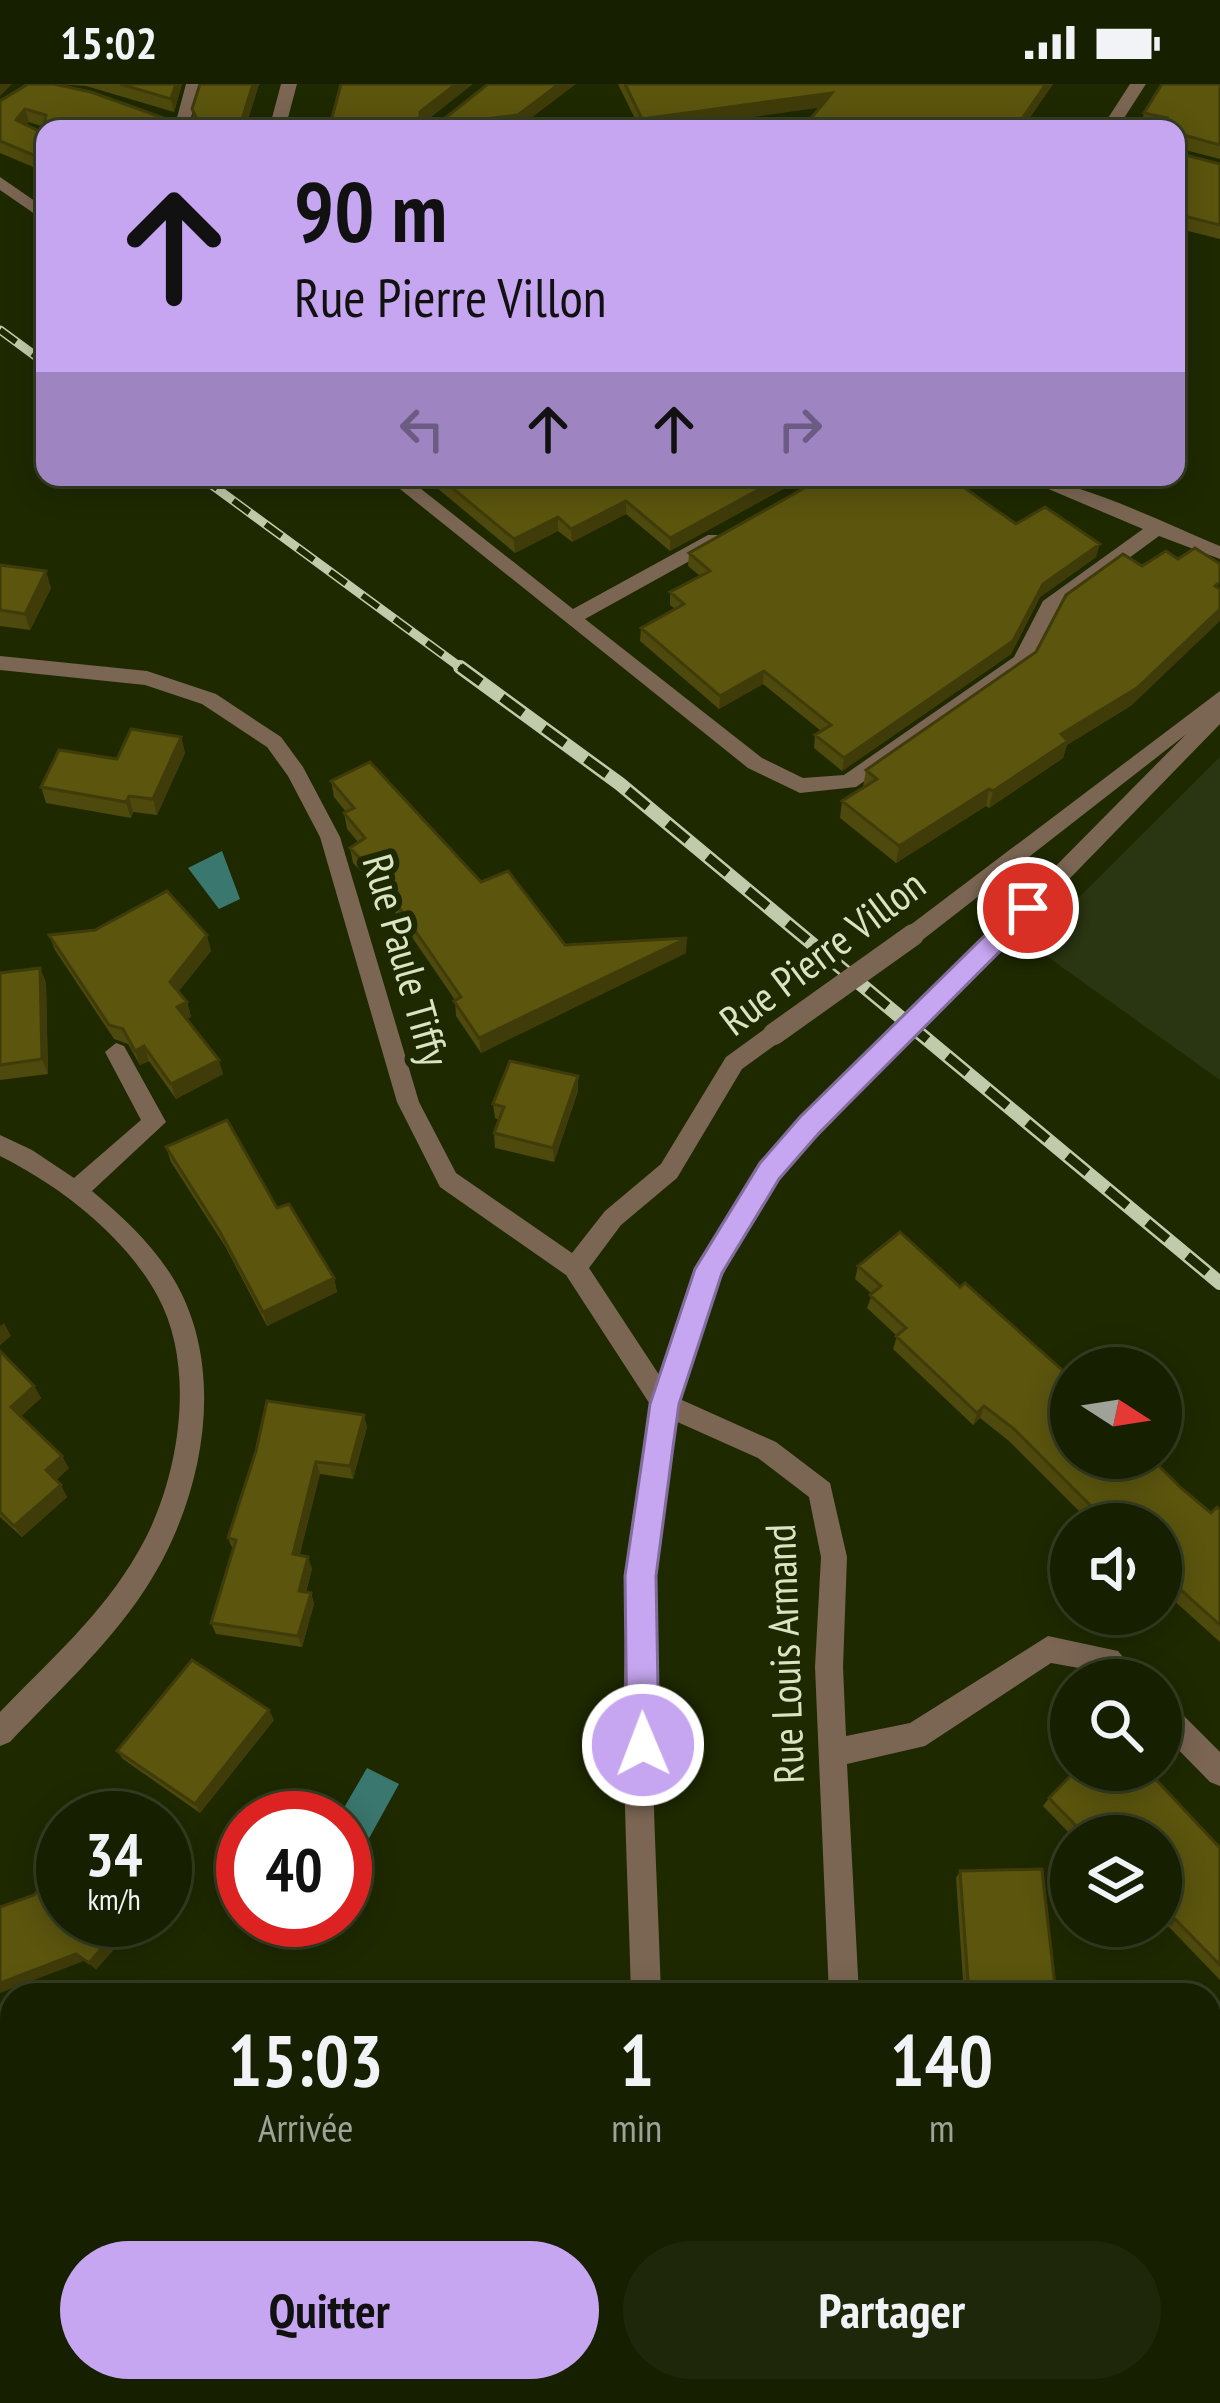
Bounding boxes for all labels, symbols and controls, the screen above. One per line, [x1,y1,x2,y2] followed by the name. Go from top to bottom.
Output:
[60,13,157,71] text: 15:02
[294,156,447,265] text: 90 m
[96,168,252,324] icon: ahead
[294,262,606,332] text: Rue Pierre Villon
[389,396,455,462] icon: left
[515,396,581,462] icon: ahead
[641,396,707,462] icon: ahead
[767,396,833,462] icon: right
[351,848,463,1072] street label: Rue Paule Tiffy
[708,857,936,1047] street label: Rue Pierre Villon
[977,857,1079,959] pin
[995,875,1061,941] icon: arrive
[1050,1347,1182,1479] north arrow
[1050,1347,1182,1947] map controls
[1050,1503,1182,1635] button: sound
[752,1523,816,1785] street label: Rue Louis Armand
[1050,1659,1182,1791] button: search
[580,1682,706,1808] position arrow
[216,1791,372,1947] speed limit sign: 40
[85,1815,143,1893] text: 34
[1050,1815,1182,1947] button: layers
[87,1879,141,1918] text: km/h
[228,2013,384,2106] text: 15:03
[620,2013,654,2106] text: 1
[890,2013,993,2106] text: 140
[258,2102,353,2153] text: Arrivée
[611,2102,662,2153] text: min
[929,2102,954,2153] text: m
[60,2241,599,2379] button: Quitter
[623,2241,1161,2379] button: Partager

